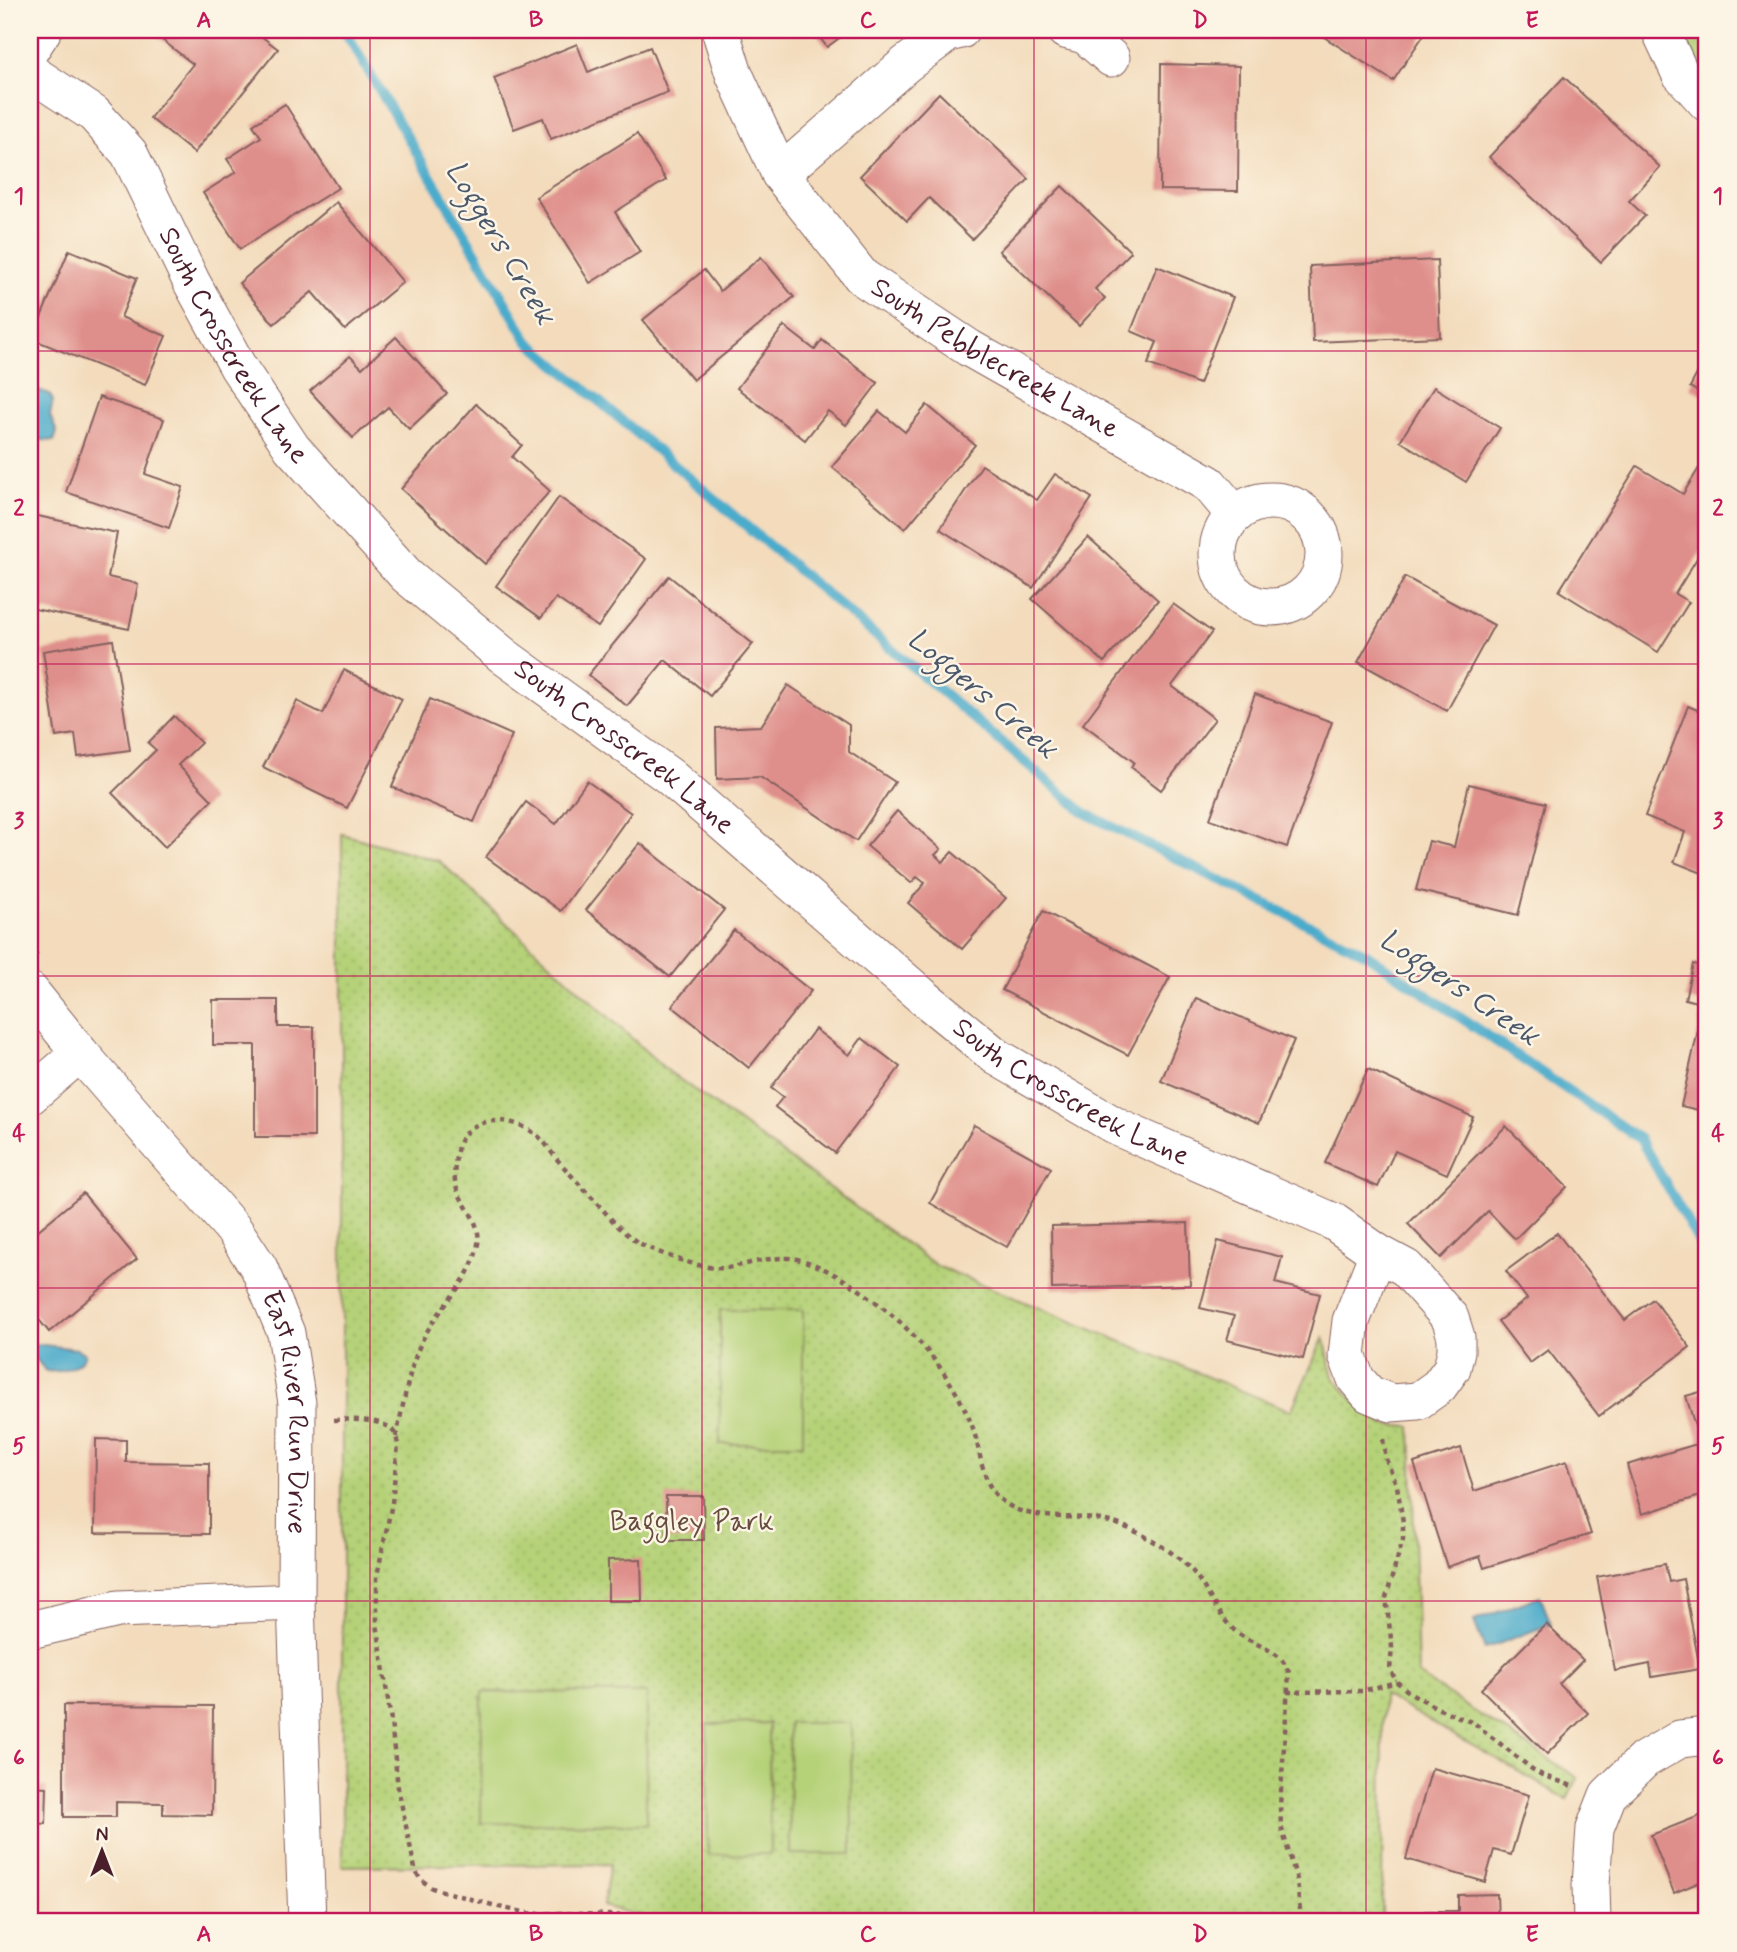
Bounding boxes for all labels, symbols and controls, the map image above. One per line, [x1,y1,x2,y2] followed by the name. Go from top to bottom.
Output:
[196,6,212,36] text: A
[529,6,544,36] text: B
[860,6,877,36] text: C
[1192,6,1208,36] text: D
[1525,6,1539,36] text: E
[432,154,565,335] water label: Loggers Creek
[14,182,24,212] text: 1
[1713,182,1723,212] text: 1
[149,221,316,472] street label: South Crosscreek Lane
[863,269,1126,448] street label: South Pebblecreek Lane
[13,494,25,524] text: 2
[1712,494,1724,524] text: 2
[896,620,1066,772] water label: Loggers Creek
[506,651,742,843] street label: South Crosscreek Lane
[14,807,25,837] text: 3
[1713,807,1724,837] text: 3
[1369,920,1547,1060] water label: Loggers Creek
[944,1009,1195,1175] street label: South Crosscreek Lane
[12,1119,26,1149] text: 4
[1711,1119,1725,1149] text: 4
[252,1285,316,1534] street label: East River Run Drive
[12,1432,26,1462] text: 5
[1711,1432,1725,1462] text: 5
[610,1504,774,1544] park label: Baggley Park
[13,1744,25,1774] text: 6
[1712,1744,1724,1774] text: 6
[66,1815,136,1885] north arrow
[96,1823,108,1848] text: N
[196,1920,212,1950] text: A
[529,1920,544,1950] text: B
[860,1920,877,1950] text: C
[1192,1920,1208,1950] text: D
[1525,1920,1539,1950] text: E

